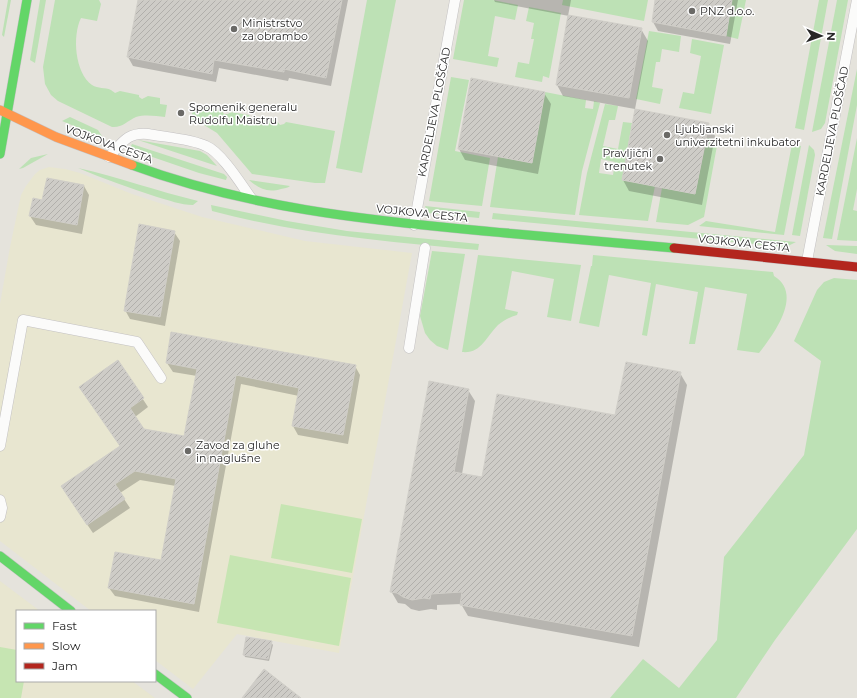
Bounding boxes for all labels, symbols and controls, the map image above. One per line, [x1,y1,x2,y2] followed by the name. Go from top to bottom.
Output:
[700,4,754,18] place label: PNZ d.o.o.
[687,6,697,16] marker: PNZ d.o.o.
[242,16,308,43] place label: Ministrstvo za obrambo
[801,16,841,56] north arrow
[229,24,239,34] marker: Ministrstvo za obrambo
[824,32,838,41] text: N
[415,46,453,178] street label: KARDELJEVA PLOŠČAD
[813,65,851,197] street label: KARDELJEVA PLOŠČAD
[189,100,297,127] place label: Spomenik generalu Rudolfu Maistru
[176,108,186,118] marker: Spomenik generalu Rudolfu Maistru
[63,122,155,166] street label: VOJKOVA CESTA
[675,122,801,149] place label: Ljubljanski univerzitetni inkubator
[662,130,672,140] marker: Ljubljanski univerzitetni inkubator
[603,146,652,173] place label: Pravljični trenutek
[655,154,665,164] marker: Pravljični trenutek
[375,201,469,225] street label: VOJKOVA CESTA
[697,231,791,255] street label: VOJKOVA CESTA
[196,438,280,465] place label: Zavod za gluhe in naglušne
[183,446,193,456] marker: Zavod za gluhe in naglušne
[16,610,156,682] legend
[52,618,77,633] text: Fast
[52,638,81,653] text: Slow
[51,658,78,673] text: Jam

